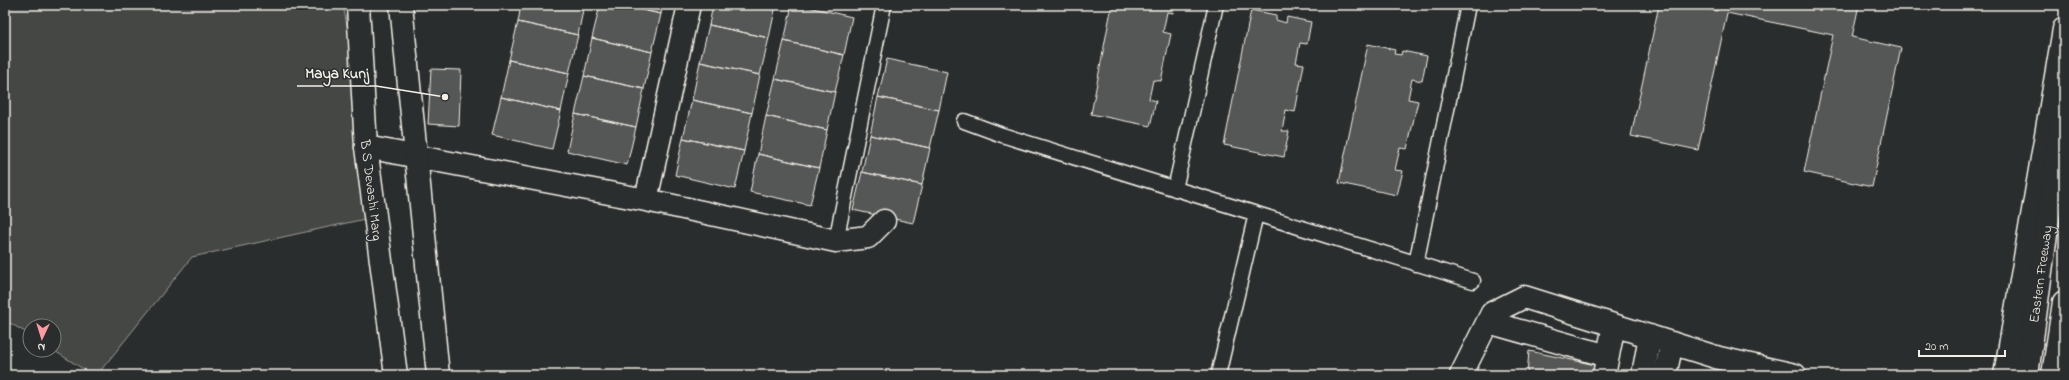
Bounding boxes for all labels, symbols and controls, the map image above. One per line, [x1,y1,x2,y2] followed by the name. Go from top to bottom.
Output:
[297,59,376,86] callout: Maya Kunj
[305,63,370,87] text: Maya Kunj
[353,138,387,242] street label: B S Devashi Marg
[2024,224,2060,324] street label: Eastern Freeway
[22,318,62,358] north arrow
[1919,332,2005,358] scale bar
[1925,338,1948,356] text: 20 m
[37,339,46,355] text: N

